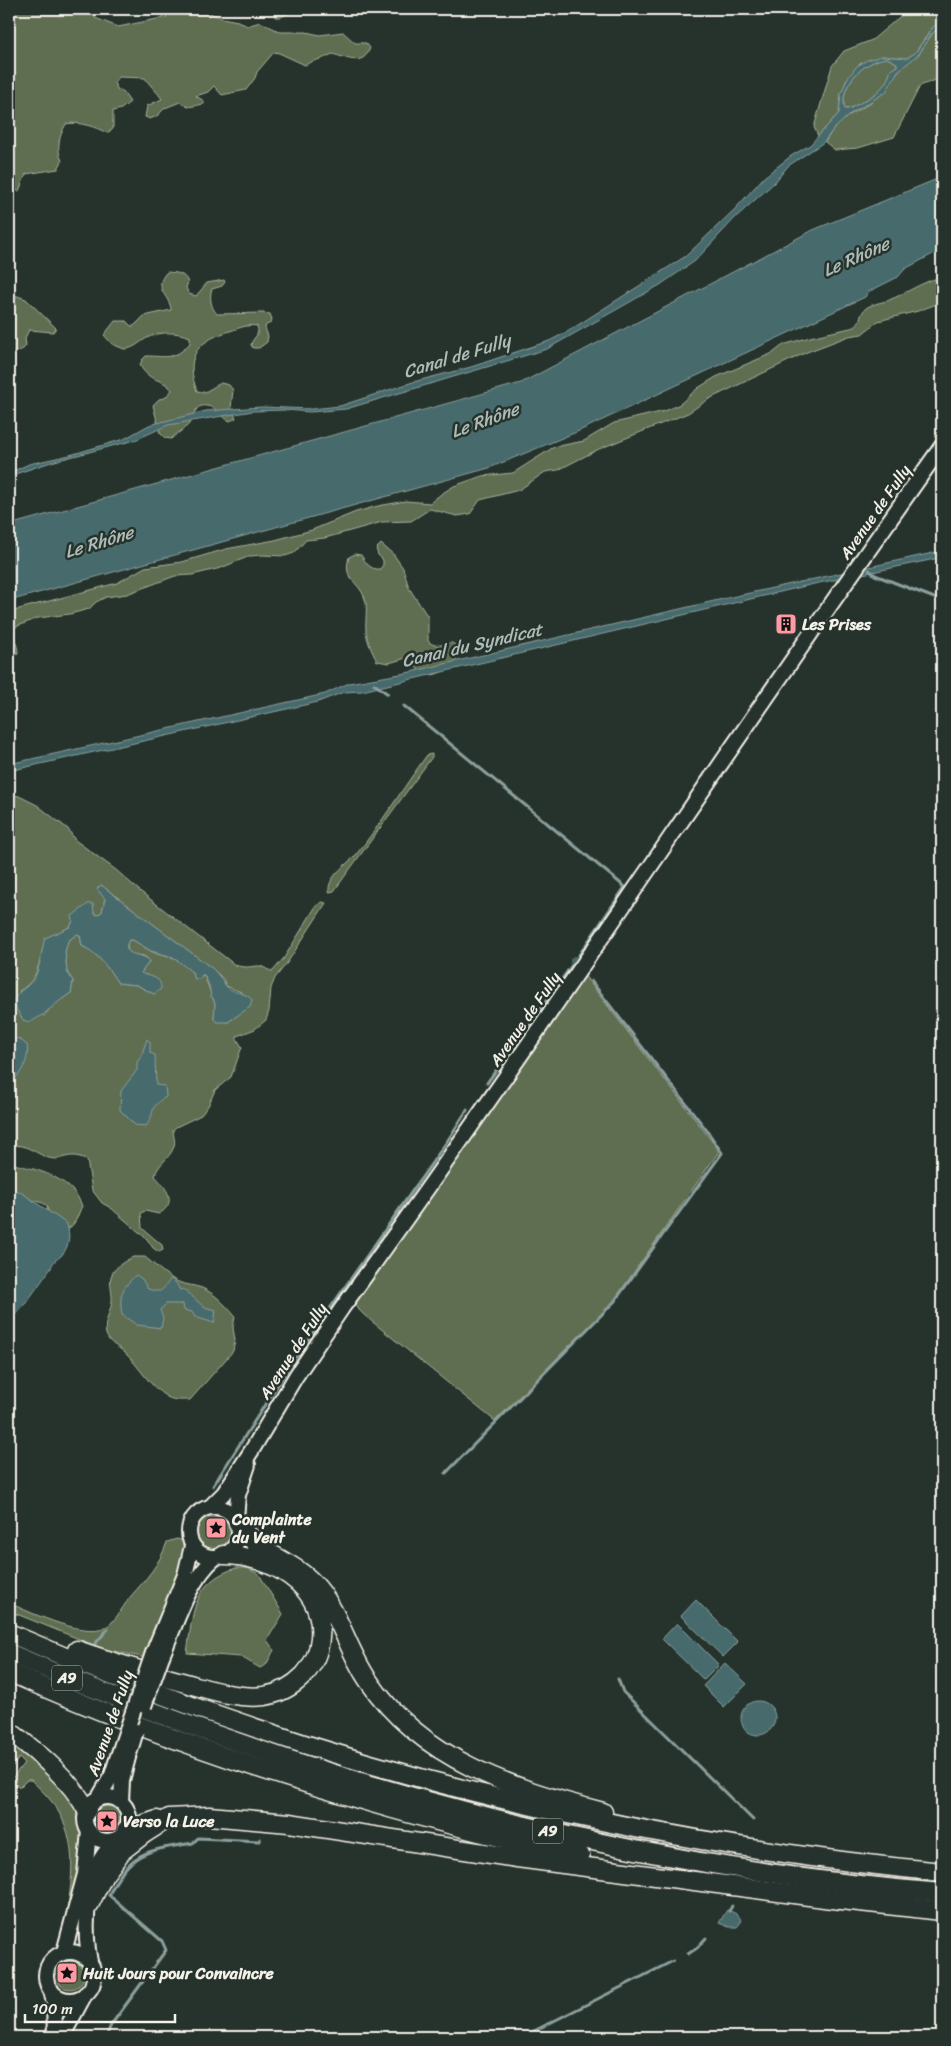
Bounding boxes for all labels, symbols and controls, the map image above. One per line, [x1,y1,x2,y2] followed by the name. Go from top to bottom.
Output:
[817,227,896,286] water label: Le Rhône
[399,324,517,387] water label: Canal de Fully
[446,392,525,447] water label: Le Rhône
[831,458,919,566] street label: Avenue de Fully
[61,516,139,568] water label: Le Rhône
[802,610,872,639] place label: Les Prises
[774,612,798,636] building icon: Les Prises
[399,613,547,677] water label: Canal du Syndicat
[481,965,569,1073] street label: Avenue de Fully
[250,1296,336,1406] street label: Avenue de Fully
[231,1505,312,1552] place label: Complainte du Vent
[204,1516,228,1540] place icon: Complainte du Vent
[78,1665,142,1781] street label: Avenue de Fully
[52,1666,82,1690] road number: A9
[123,1807,215,1836] place label: Verso la Luce
[95,1809,119,1833] place icon: Verso la Luce
[533,1818,563,1844] road number: A9
[82,1959,274,1988] place label: Huit Jours pour Convaincre
[55,1961,79,1985] place icon: Huit Jours pour Convaincre
[25,1991,175,2023] scale bar
[32,1996,73,2022] text: 100 m

